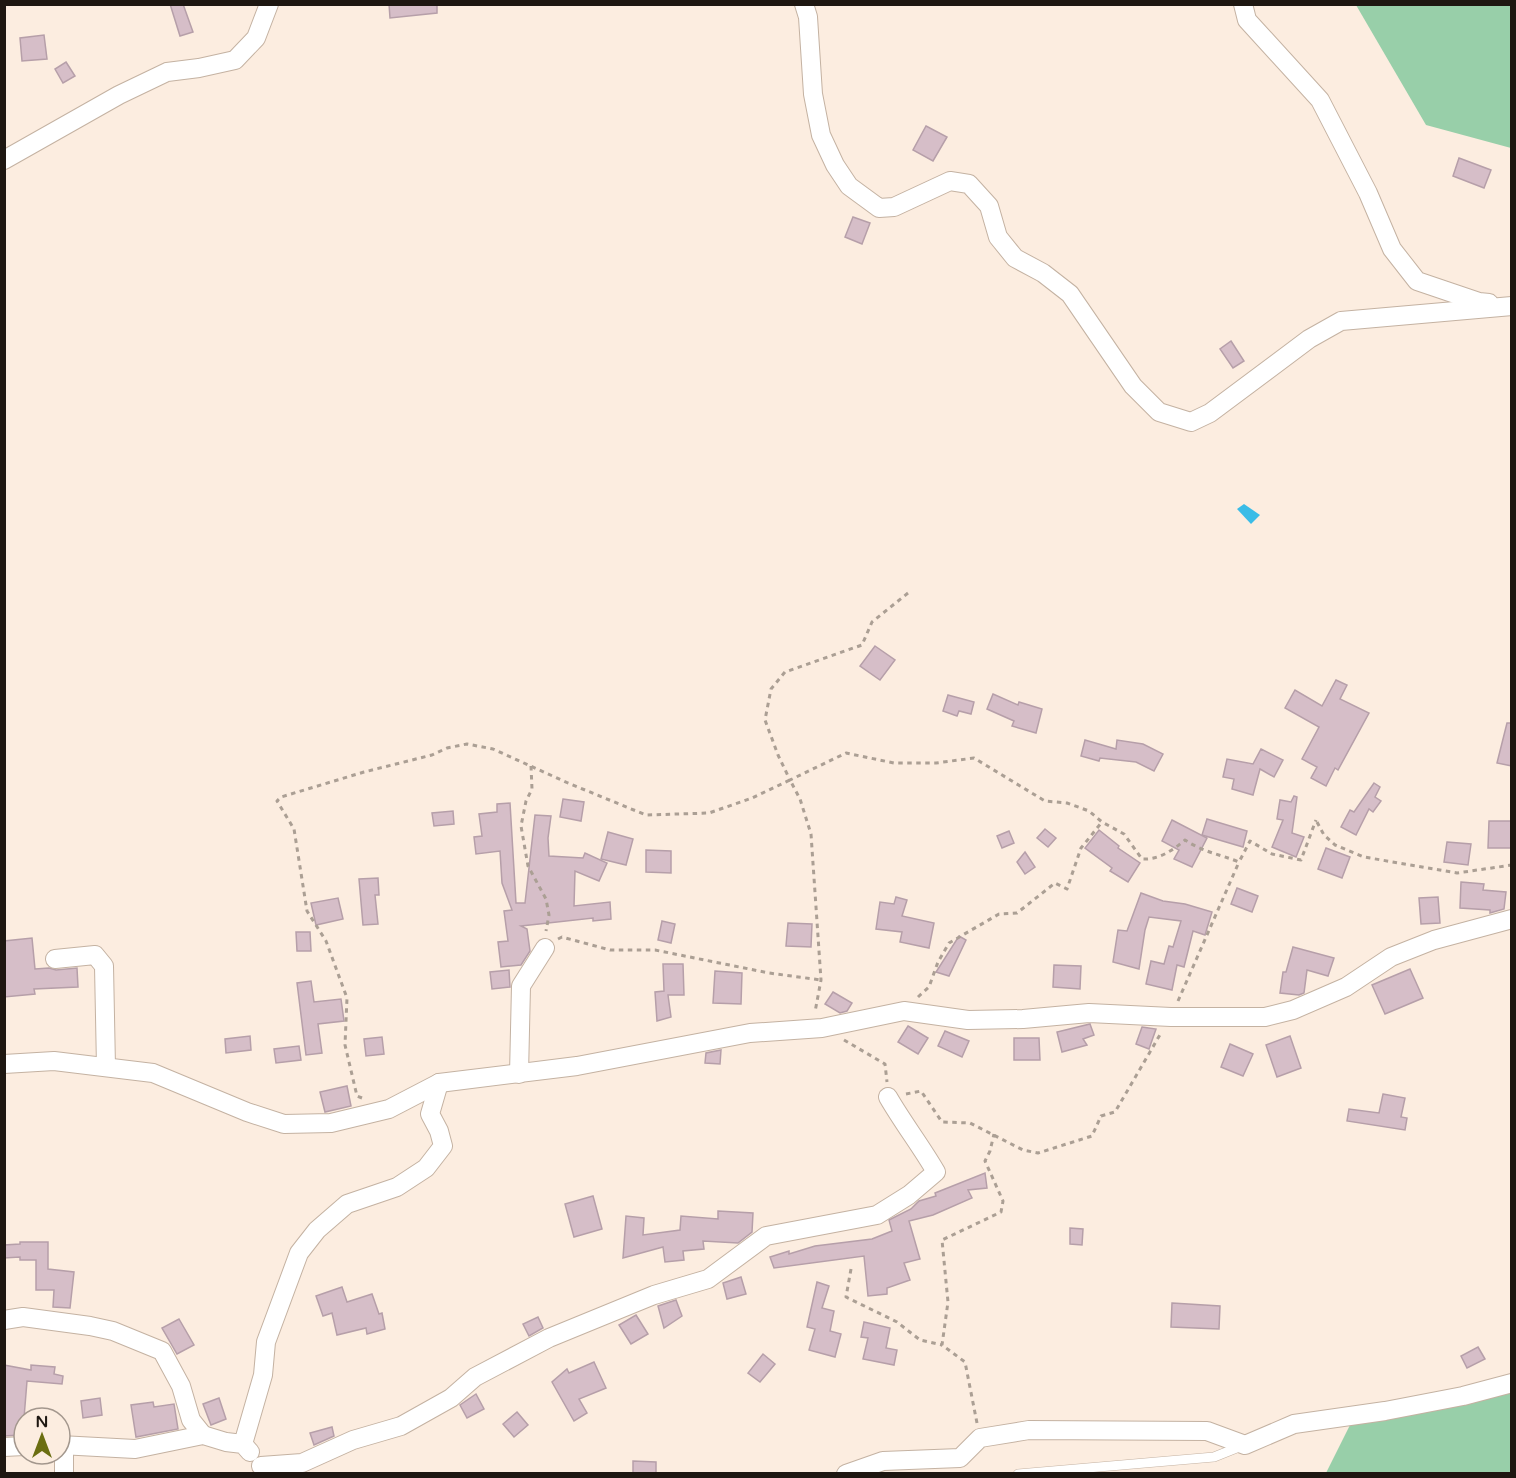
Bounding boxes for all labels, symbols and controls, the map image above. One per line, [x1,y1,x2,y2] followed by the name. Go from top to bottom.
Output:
[12,1406,72,1466] north arrow
[36,1412,48,1432] text: N

